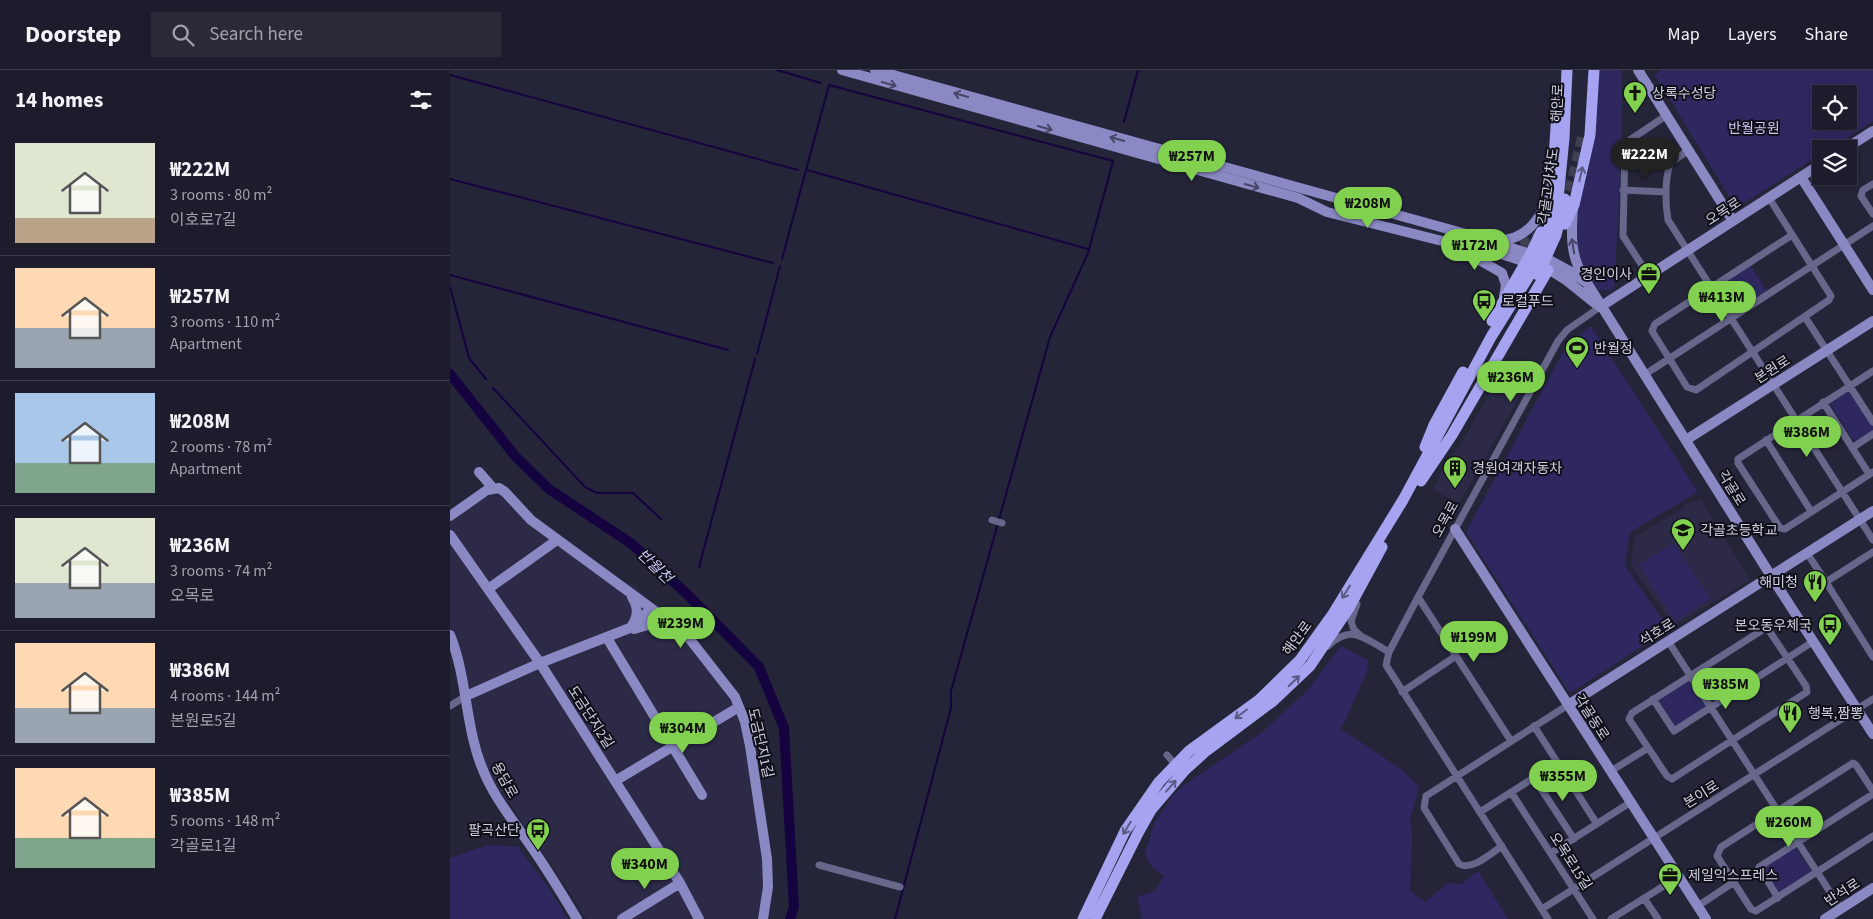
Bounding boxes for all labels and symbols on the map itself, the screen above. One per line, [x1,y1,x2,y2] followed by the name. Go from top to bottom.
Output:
[880,79,896,89] one-way arrow
[1622,80,1648,114] church icon: 상록수성당
[1547,83,1569,123] street label: 해안로
[1652,84,1717,104] place label: 상록수성당
[953,90,969,99] one-way arrow
[1728,119,1780,139] park label: 반월공원
[1036,124,1052,133] one-way arrow
[1110,133,1126,143] one-way arrow
[1610,138,1680,180] pin: ₩222M
[1157,140,1227,182] pin: ₩257M
[1534,146,1564,226] street label: 각골고가차도
[1577,166,1586,182] one-way arrow
[1244,181,1260,191] one-way arrow
[1333,186,1403,229] pin: ₩208M
[1702,193,1745,231] street label: 오목로
[1440,228,1510,271] pin: ₩172M
[1567,238,1577,254] one-way arrow
[1636,261,1662,295] office icon: 경인이사
[1580,265,1632,285] place label: 경인이사
[1687,280,1757,323] pin: ₩413M
[1471,288,1497,322] bus stop icon: 로컬푸드
[1502,292,1554,312] place label: 로컬푸드
[1564,335,1590,369] sports icon: 반월정
[1594,339,1633,359] place label: 반월정
[1751,351,1794,389] street label: 본원로
[1476,360,1546,403] pin: ₩236M
[1772,416,1842,458] pin: ₩386M
[1442,455,1468,489] building icon: 경원여객자동차
[1472,459,1562,479] place label: 경원여객자동차
[1712,467,1750,510] street label: 각골로
[1428,498,1464,541] street label: 오목로
[1670,517,1696,551] school or university icon: 각골초등학교
[1700,521,1777,541] place label: 각골초등학교
[632,544,678,590] water label: 반월천
[1802,569,1828,603] restaurant icon: 해미청
[1759,573,1798,593] place label: 해미청
[1341,585,1351,599] one-way arrow
[646,606,716,649] pin: ₩239M
[1817,612,1843,646] bus stop icon: 본오동우체국
[1636,614,1679,652] street label: 석호로
[1735,616,1812,636] place label: 본오동우체국
[1278,617,1317,660] street label: 해안로
[1439,620,1509,663] pin: ₩199M
[1691,668,1761,710] pin: ₩385M
[1288,675,1301,687] one-way arrow
[562,682,618,753] street label: 도금단지2길
[1569,690,1614,745] street label: 각골동로
[1777,700,1803,734] restaurant icon: 행복,짬뽕
[1808,704,1863,724] place label: 행복,짬뽕
[742,706,778,780] street label: 도금단지1길
[1235,709,1248,720] one-way arrow
[648,712,718,754] pin: ₩304M
[486,759,522,802] street label: 용담로
[1528,760,1598,802] pin: ₩355M
[1680,776,1723,814] street label: 본이로
[1165,779,1176,792] one-way arrow
[1754,806,1824,848] pin: ₩260M
[525,817,551,851] bus stop icon: 팔곡산단
[468,821,520,841] place label: 팔곡산단
[1122,821,1132,835] one-way arrow
[1544,829,1596,894] street label: 오목로15길
[610,848,680,890] pin: ₩340M
[1657,862,1683,896] office icon: 제일익스프레스
[1688,866,1778,886] place label: 제일익스프레스
[1821,874,1864,912] street label: 반석로

